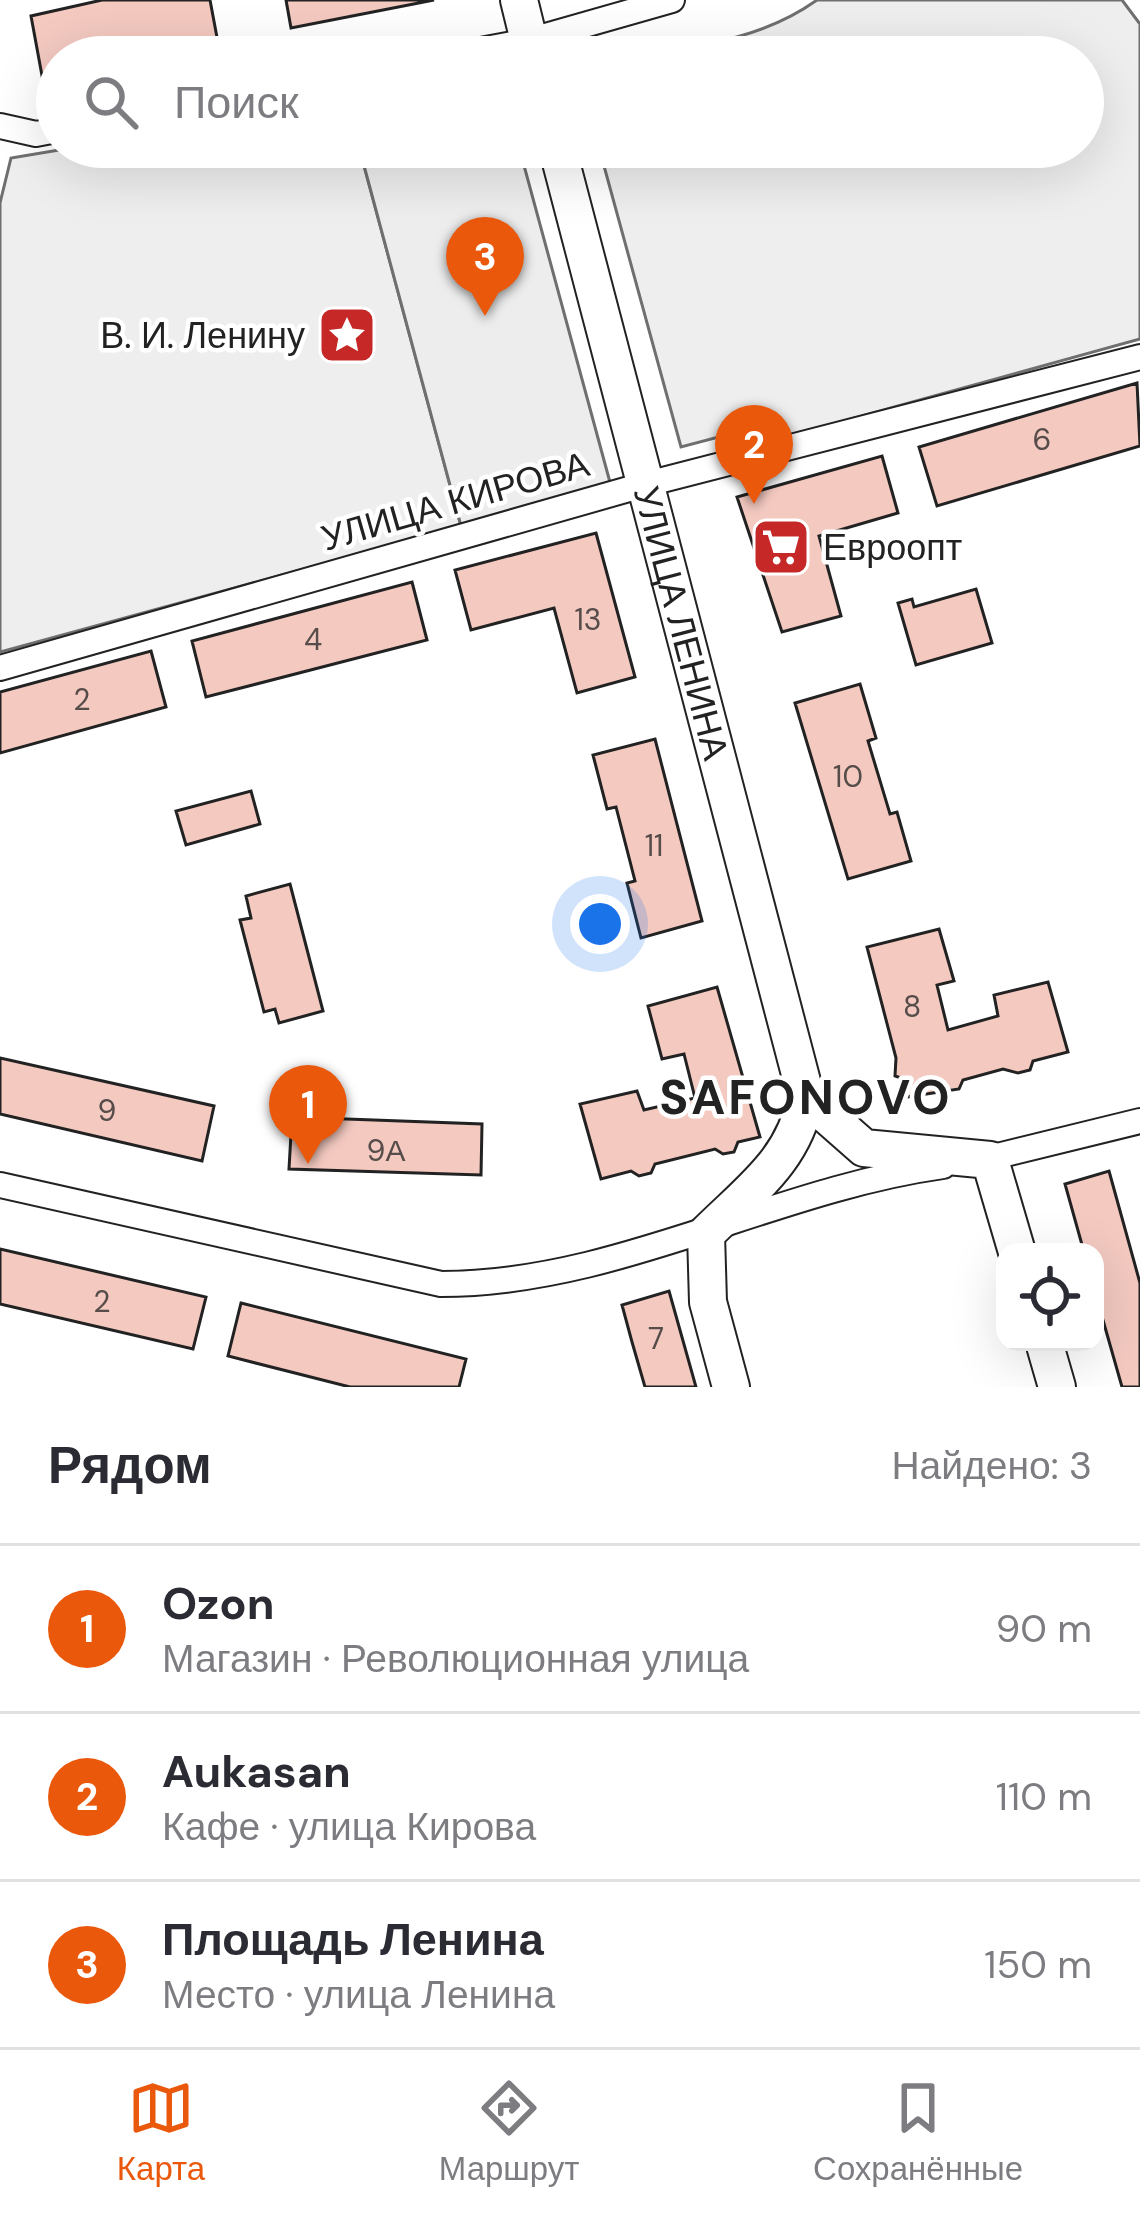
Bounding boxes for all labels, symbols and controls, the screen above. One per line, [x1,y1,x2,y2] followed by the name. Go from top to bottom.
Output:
[36,36,1104,168] search box
[78,69,144,135] icon: search
[174,73,299,132] text: Поиск
[446,217,524,316] pin: 3
[316,304,378,366] place icon: В. И. Ленину
[100,312,305,359] place label: В. И. Ленину
[715,405,793,504] pin: 2
[1033,420,1051,459] house number: 6
[316,440,594,562] street label: УЛИЦА КИРОВА
[623,481,740,765] street label: УЛИЦА ЛЕНИНА
[750,516,812,578] supermarket icon: Евроопт
[823,524,962,571] place label: Евроопт
[574,600,602,639] house number: 13
[304,620,322,659] house number: 4
[73,680,91,719] house number: 2
[833,757,863,796] house number: 10
[645,826,663,865] house number: 11
[570,894,630,954] your location
[903,987,921,1026] house number: 8
[269,1065,347,1164] pin: 1
[659,1066,953,1129] district label: SAFONOVO
[98,1091,116,1130] house number: 9
[367,1131,405,1170] house number: 9А
[996,1243,1104,1351] map controls
[996,1243,1104,1351] button: locate
[93,1282,111,1321] house number: 2
[648,1319,664,1358] house number: 7
[48,1432,212,1499] text: Рядом
[891,1440,1092,1491] text: Найдено: 3
[162,1574,275,1633] text: Ozon
[80,1603,94,1654] text: 1
[996,1603,1092,1654] text: 90 m
[162,1633,749,1684] text: Магазин · Революционная улица
[162,1742,351,1801] text: Aukasan
[76,1771,98,1822] text: 2
[996,1771,1092,1822] text: 110 m
[162,1801,536,1852] text: Кафе · улица Кирова
[162,1910,544,1969] text: Площадь Ленина
[75,1939,99,1990] text: 3
[984,1939,1092,1990] text: 150 m
[162,1969,555,2020] text: Место · улица Ленина
[117,2075,205,2190] tab: Карта
[439,2075,579,2190] tab: Маршрут
[813,2075,1023,2190] tab: Сохранённые

